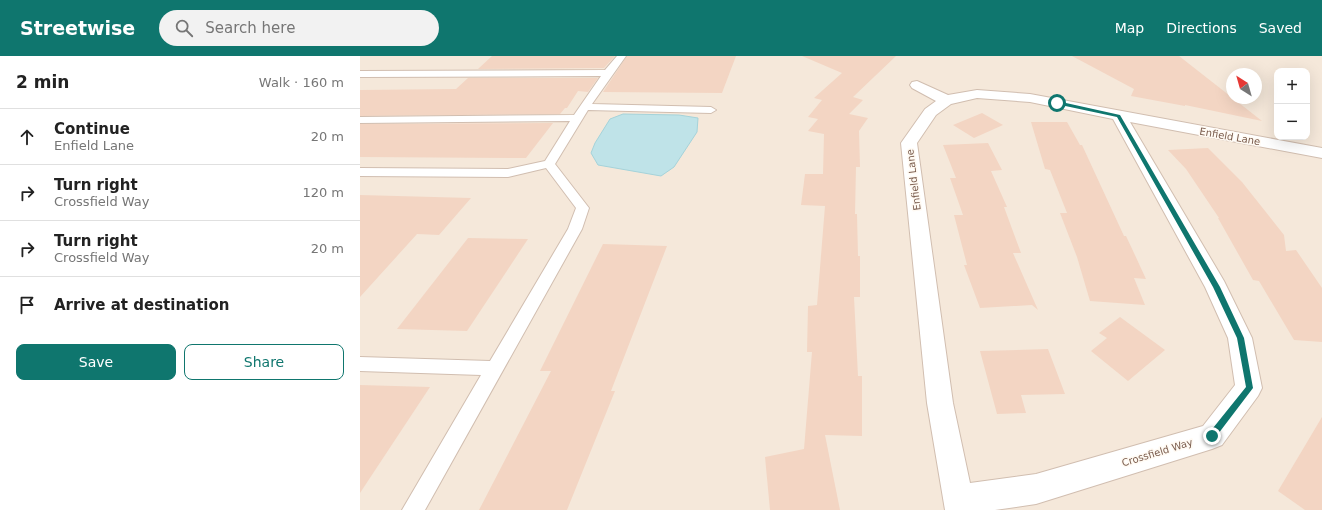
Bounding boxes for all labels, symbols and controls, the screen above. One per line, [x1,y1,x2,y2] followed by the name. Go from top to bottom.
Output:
[159,10,439,46] search box
[20,17,135,39] text: Streetwise
[173,17,195,39] icon: search
[205,19,295,37] text: Search here
[1115,20,1144,36] text: Map
[1166,20,1237,36] text: Directions
[1259,20,1302,36] text: Saved
[1226,68,1262,104] north arrow
[1274,68,1310,140] map controls
[1274,68,1310,104] button: +
[16,72,69,92] text: 2 min
[259,75,344,90] text: Walk · 160 m
[1048,94,1066,112] route start
[1274,104,1310,140] button: −
[54,120,130,138] text: Continue
[16,126,38,148] icon: ahead
[1199,126,1261,147] street label: Enfield Lane
[311,129,344,144] text: 20 m
[54,138,134,153] text: Enfield Lane
[904,149,923,211] street label: Enfield Lane
[54,176,138,194] text: Turn right
[16,182,38,204] icon: right
[302,185,344,200] text: 120 m
[54,194,150,209] text: Crossfield Way
[54,232,138,250] text: Turn right
[16,238,38,260] icon: right
[311,241,344,256] text: 20 m
[54,250,150,265] text: Crossfield Way
[16,294,38,316] icon: arrive
[54,296,229,314] text: Arrive at destination
[16,344,176,380] button: Save
[184,344,344,380] button: Share
[1203,427,1221,445] route end
[1120,436,1194,468] street label: Crossfield Way

